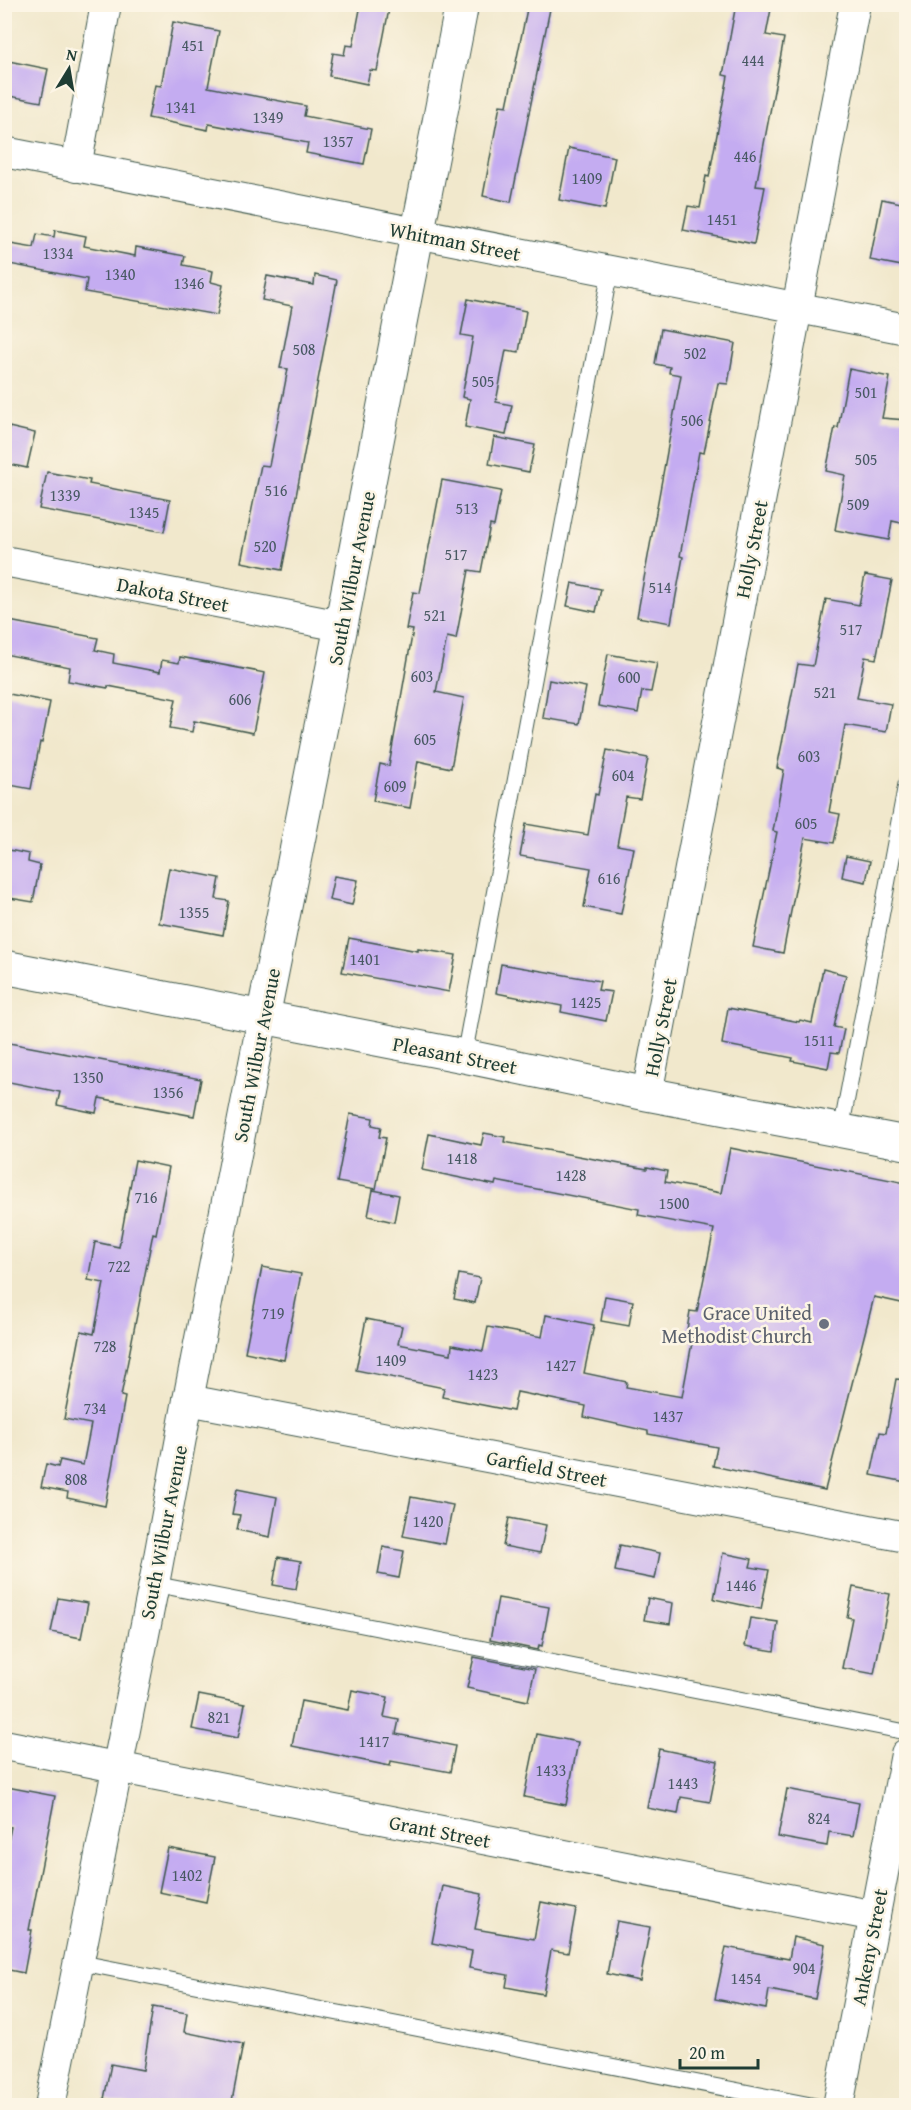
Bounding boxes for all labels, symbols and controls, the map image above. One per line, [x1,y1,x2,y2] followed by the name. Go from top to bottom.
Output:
[181,33,205,57] house number: 451
[39,39,99,99] north arrow
[64,41,80,67] text: N
[741,48,765,72] house number: 444
[166,95,196,119] house number: 1341
[253,105,284,129] house number: 1349
[323,129,354,153] house number: 1357
[733,144,757,168] house number: 446
[572,166,603,190] house number: 1409
[707,207,737,231] house number: 1451
[387,214,523,268] street label: Whitman Street
[43,241,74,265] house number: 1334
[105,262,136,286] house number: 1340
[174,271,205,295] house number: 1346
[292,337,316,361] house number: 508
[683,341,707,365] house number: 502
[471,369,495,393] house number: 505
[854,380,878,404] house number: 501
[680,408,704,432] house number: 506
[854,447,878,471] house number: 505
[264,478,288,502] house number: 516
[50,483,81,507] house number: 1339
[320,488,382,668] street label: South Wilbur Avenue
[846,492,870,516] house number: 509
[455,496,479,520] house number: 513
[727,497,775,601] street label: Holly Street
[129,500,159,524] house number: 1345
[253,534,277,558] house number: 520
[444,542,468,566] house number: 517
[115,569,231,619] street label: Dakota Street
[648,575,672,599] house number: 514
[423,603,447,627] house number: 521
[839,617,863,641] house number: 517
[410,664,434,688] house number: 603
[617,665,641,689] house number: 600
[813,680,837,704] house number: 521
[228,687,252,711] house number: 606
[413,727,437,751] house number: 605
[797,744,821,768] house number: 603
[611,763,635,787] house number: 604
[383,774,407,798] house number: 609
[794,811,818,835] house number: 605
[597,866,621,890] house number: 616
[179,900,209,924] house number: 1355
[350,947,380,971] house number: 1401
[225,965,287,1145] street label: South Wilbur Avenue
[636,975,684,1079] street label: Holly Street
[571,990,601,1014] house number: 1425
[804,1028,834,1052] house number: 1511
[390,1029,520,1081] street label: Pleasant Street
[73,1065,104,1089] house number: 1350
[153,1080,184,1104] house number: 1356
[447,1146,478,1170] house number: 1418
[556,1163,587,1187] house number: 1428
[134,1185,158,1209] house number: 716
[659,1191,690,1215] house number: 1500
[107,1254,131,1278] house number: 722
[661,1298,812,1350] place label: Grace United Methodist Church
[261,1301,285,1325] house number: 719
[817,1317,831,1331] marker: Grace United Methodist Church
[93,1334,117,1358] house number: 728
[376,1348,407,1372] house number: 1409
[546,1353,577,1377] house number: 1427
[468,1362,498,1386] house number: 1423
[83,1396,107,1420] house number: 734
[653,1404,684,1428] house number: 1437
[132,1442,194,1622] street label: South Wilbur Avenue
[484,1442,610,1494] street label: Garfield Street
[64,1467,88,1491] house number: 808
[413,1509,444,1533] house number: 1420
[726,1573,757,1597] house number: 1446
[207,1705,231,1729] house number: 821
[359,1729,390,1753] house number: 1417
[536,1758,566,1782] house number: 1433
[668,1771,698,1795] house number: 1443
[807,1806,831,1830] house number: 824
[387,1807,493,1855] street label: Grant Street
[172,1863,202,1887] house number: 1402
[843,1886,895,2008] street label: Ankeny Street
[792,1956,816,1980] house number: 904
[731,1966,762,1990] house number: 1454
[680,2032,758,2070] scale bar
[689,2039,725,2066] text: 20 m

